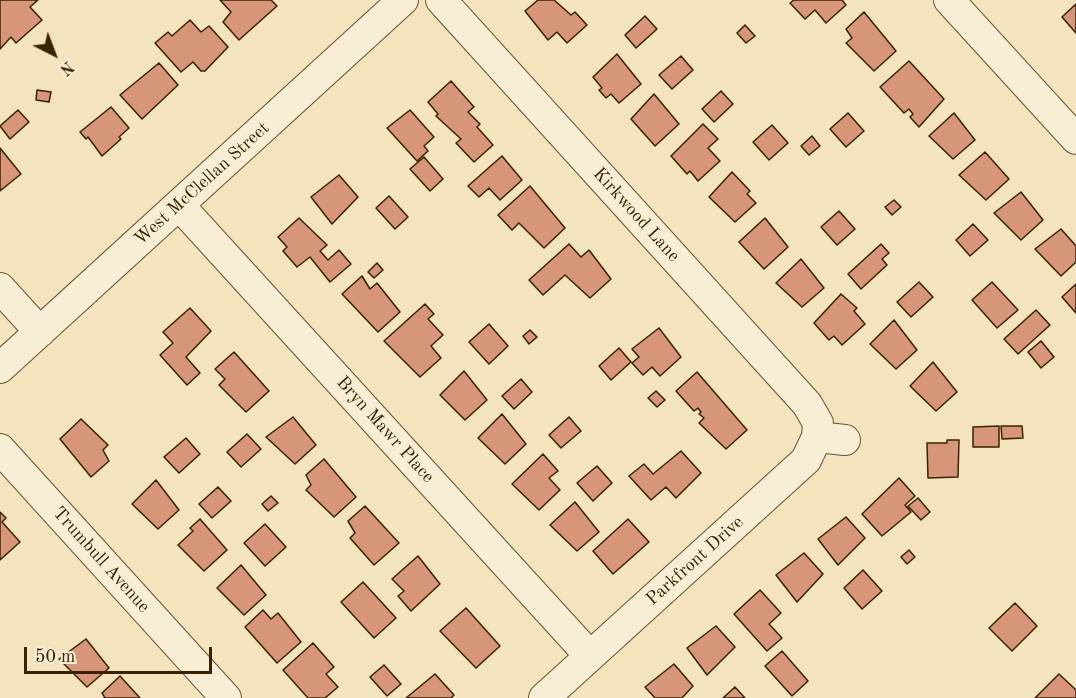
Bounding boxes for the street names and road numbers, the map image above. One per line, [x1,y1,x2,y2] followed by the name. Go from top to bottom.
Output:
[130,118,274,250] street label: West McClellan Street
[588,163,684,267] street label: Kirkwood Lane
[331,372,439,488] street label: Bryn Mawr Place
[48,503,154,617] street label: Trumbull Avenue
[642,512,748,610] street label: Parkfront Drive

